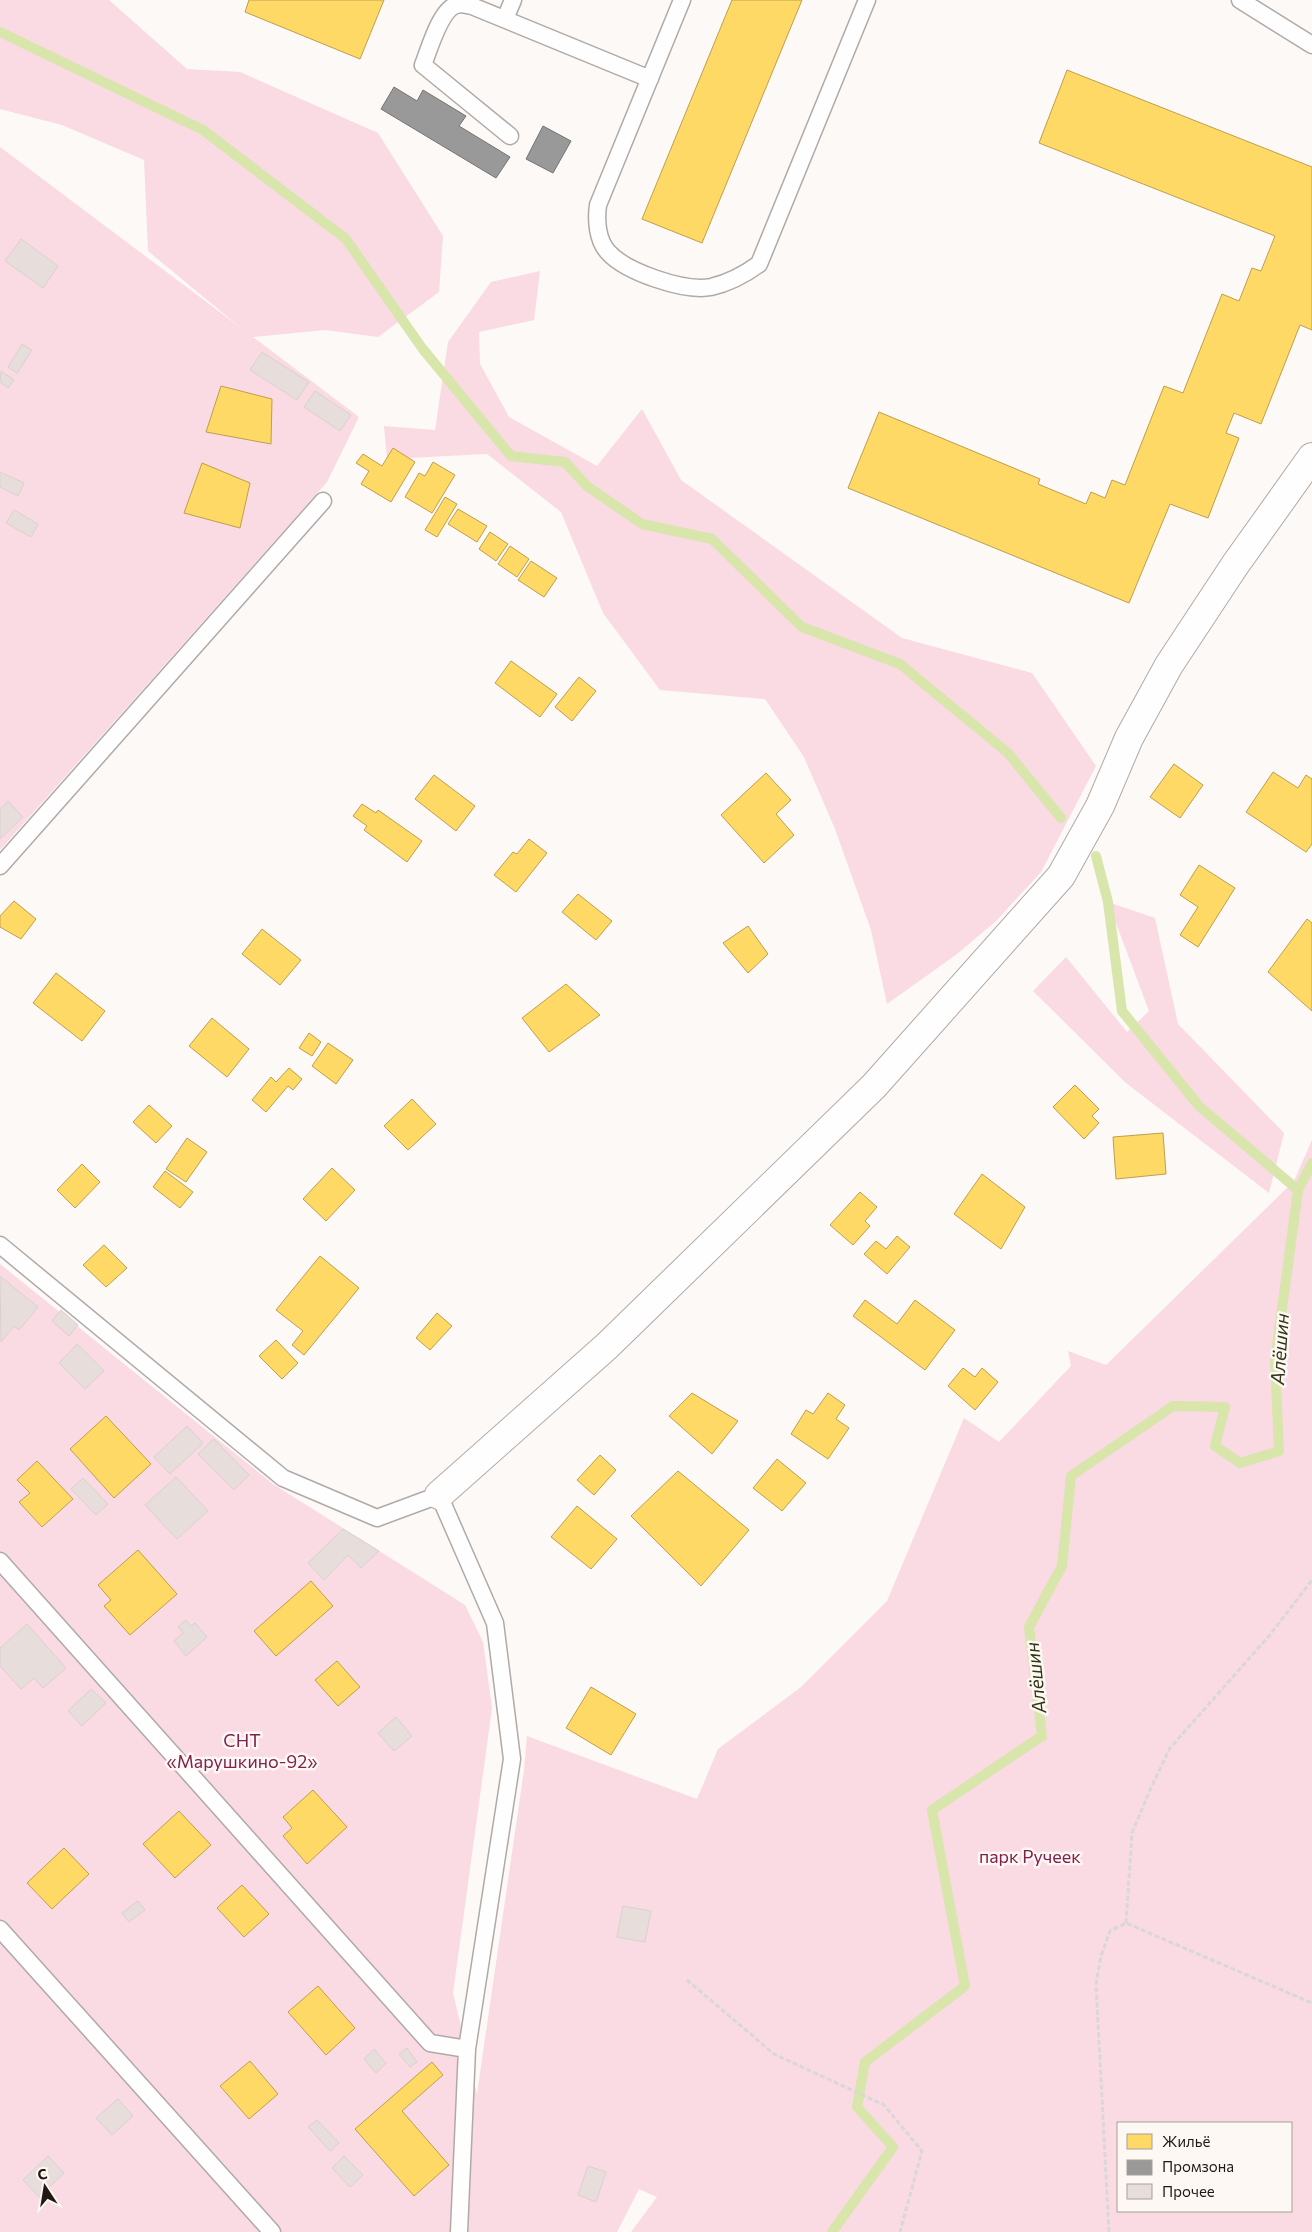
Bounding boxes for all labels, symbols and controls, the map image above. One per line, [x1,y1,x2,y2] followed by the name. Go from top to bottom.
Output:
[1265,1312,1293,1387] water label: Алёшин
[1020,1641,1050,1716] water label: Алёшин
[167,1729,317,1772] park label: СНТ «Марушкино-92»
[979,1845,1081,1867] park label: парк Ручеек
[1117,2122,1292,2212] legend
[1162,2132,1210,2150] text: Жильё
[1162,2157,1234,2175] text: Промзона
[20,2162,70,2212] north arrow
[36,2164,49,2183] text: С
[1162,2182,1215,2200] text: Прочее

